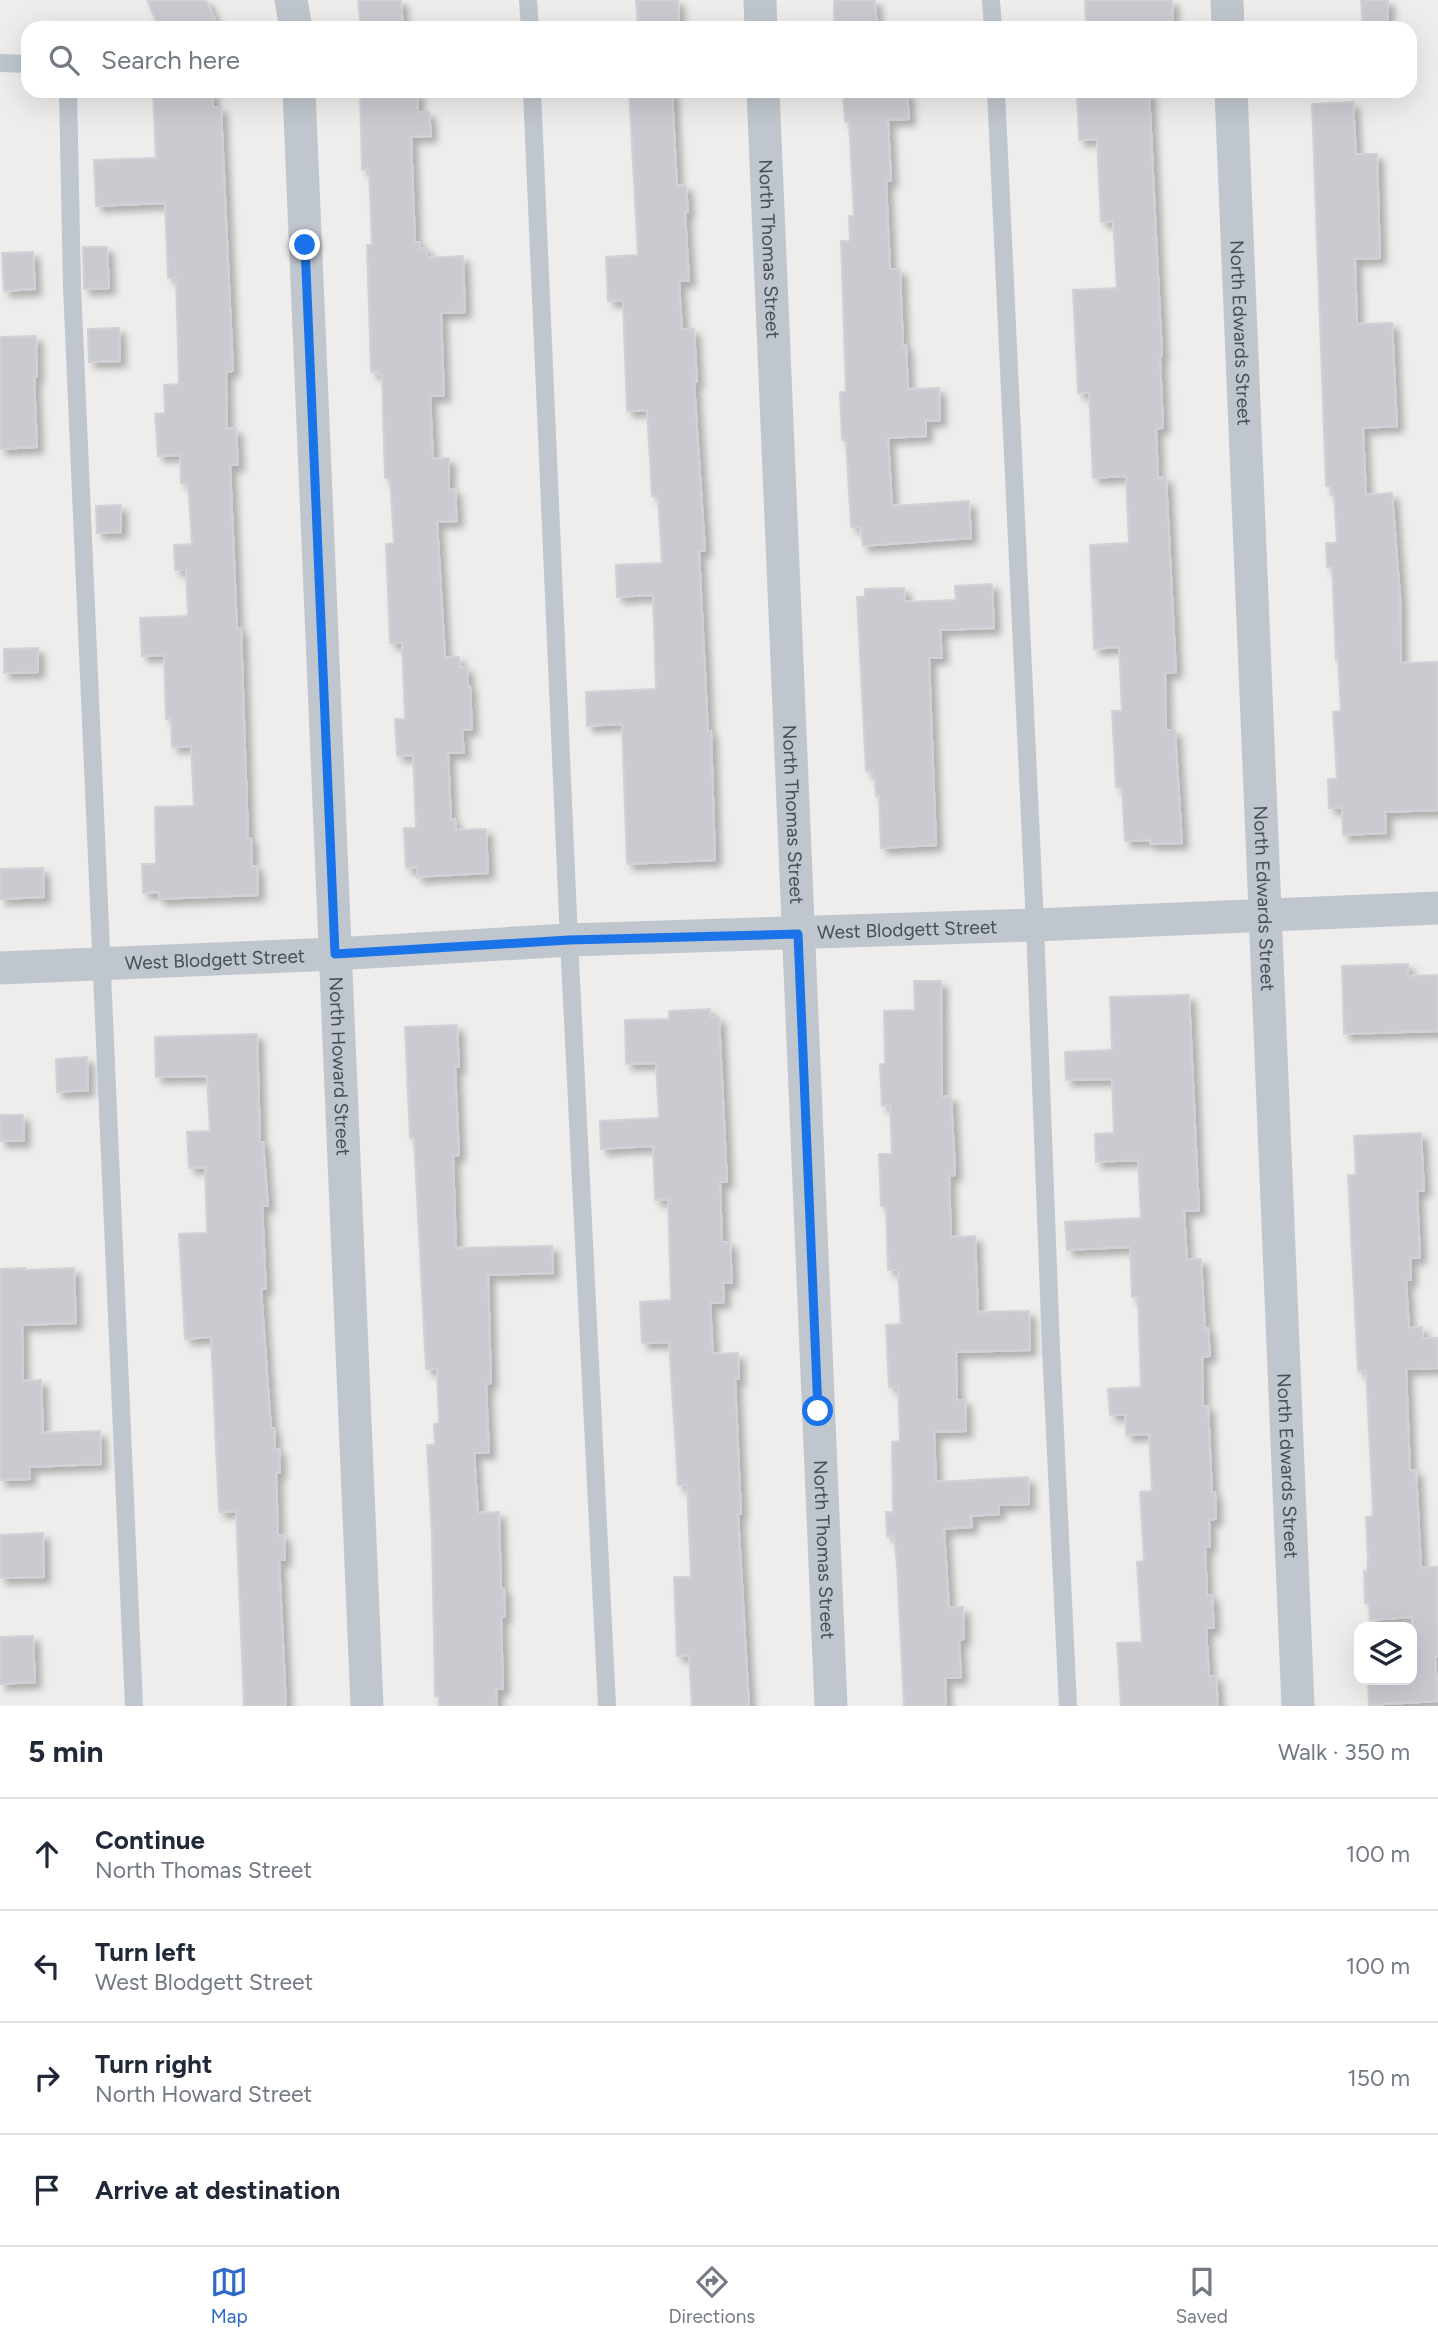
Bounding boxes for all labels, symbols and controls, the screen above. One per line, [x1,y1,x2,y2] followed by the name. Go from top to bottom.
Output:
[21,21,1417,98] search box
[45,41,83,79] icon: search
[101,44,240,76] text: Search here
[754,159,784,339] street label: North Thomas Street
[289,229,320,260] route end
[1225,239,1256,426] street label: North Edwards Street
[778,724,808,905] street label: North Thomas Street
[1249,805,1279,992] street label: North Edwards Street
[817,915,998,944] street label: West Blodgett Street
[124,944,305,975] street label: West Blodgett Street
[324,976,355,1156] street label: North Howard Street
[1272,1373,1303,1559] street label: North Edwards Street
[802,1395,833,1426] route start
[809,1460,839,1640] street label: North Thomas Street
[1354,1622,1417,1685] map controls
[1354,1622,1417,1685] button: layers
[28,1733,104,1770] text: 5 min
[1278,1738,1410,1766] text: Walk · 350 m
[95,1824,205,1856] text: Continue
[28,1835,66,1873] icon: ahead
[1346,1840,1410,1868] text: 100 m
[95,1856,312,1884] text: North Thomas Street
[95,1936,196,1968] text: Turn left
[28,1947,66,1985] icon: left
[1346,1952,1410,1980] text: 100 m
[95,1968,313,1996] text: West Blodgett Street
[95,2048,212,2080] text: Turn right
[28,2059,66,2097] icon: right
[1347,2064,1410,2092] text: 150 m
[95,2080,312,2108] text: North Howard Street
[28,2171,66,2209] icon: arrive
[95,2174,340,2206] text: Arrive at destination
[210,2263,248,2328] tab: Map
[668,2263,755,2328] tab: Directions
[1175,2263,1228,2328] tab: Saved

